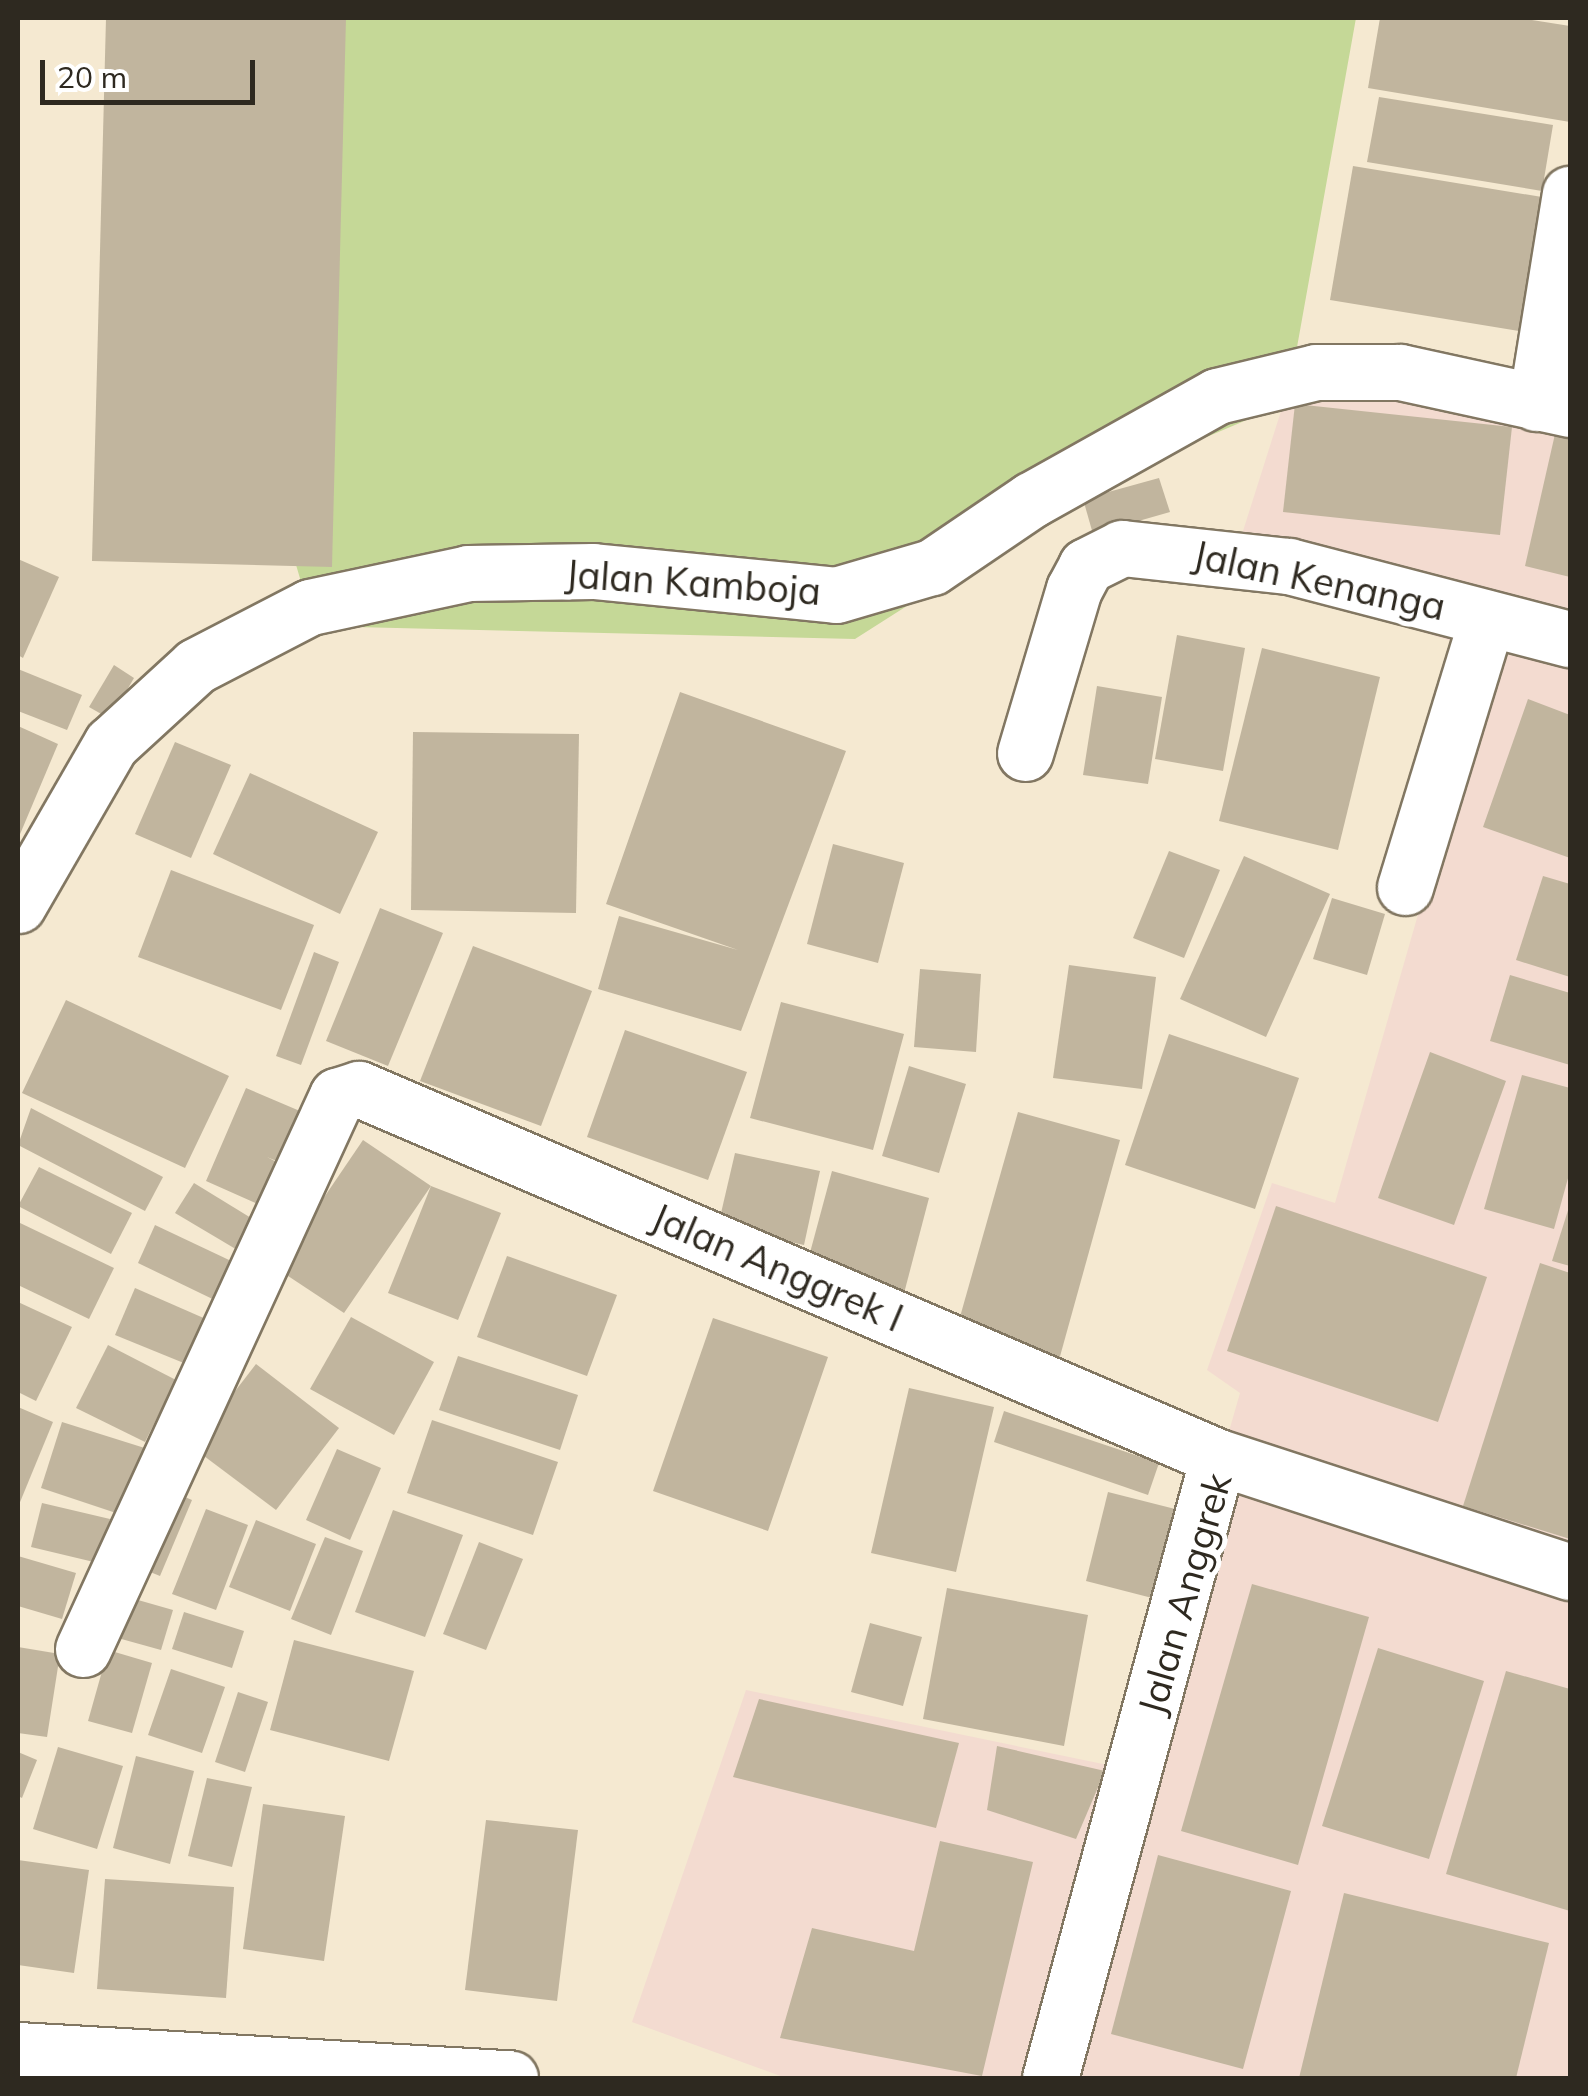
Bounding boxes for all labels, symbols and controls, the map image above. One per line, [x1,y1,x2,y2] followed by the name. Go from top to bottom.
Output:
[45,40,260,102] scale bar
[57,58,127,96] text: 20 m
[1189,532,1449,630] street label: Jalan Kenanga
[564,551,822,615] street label: Jalan Kamboja
[644,1194,910,1342] street label: Jalan Anggrek I
[1129,1468,1241,1720] street label: Jalan Anggrek

